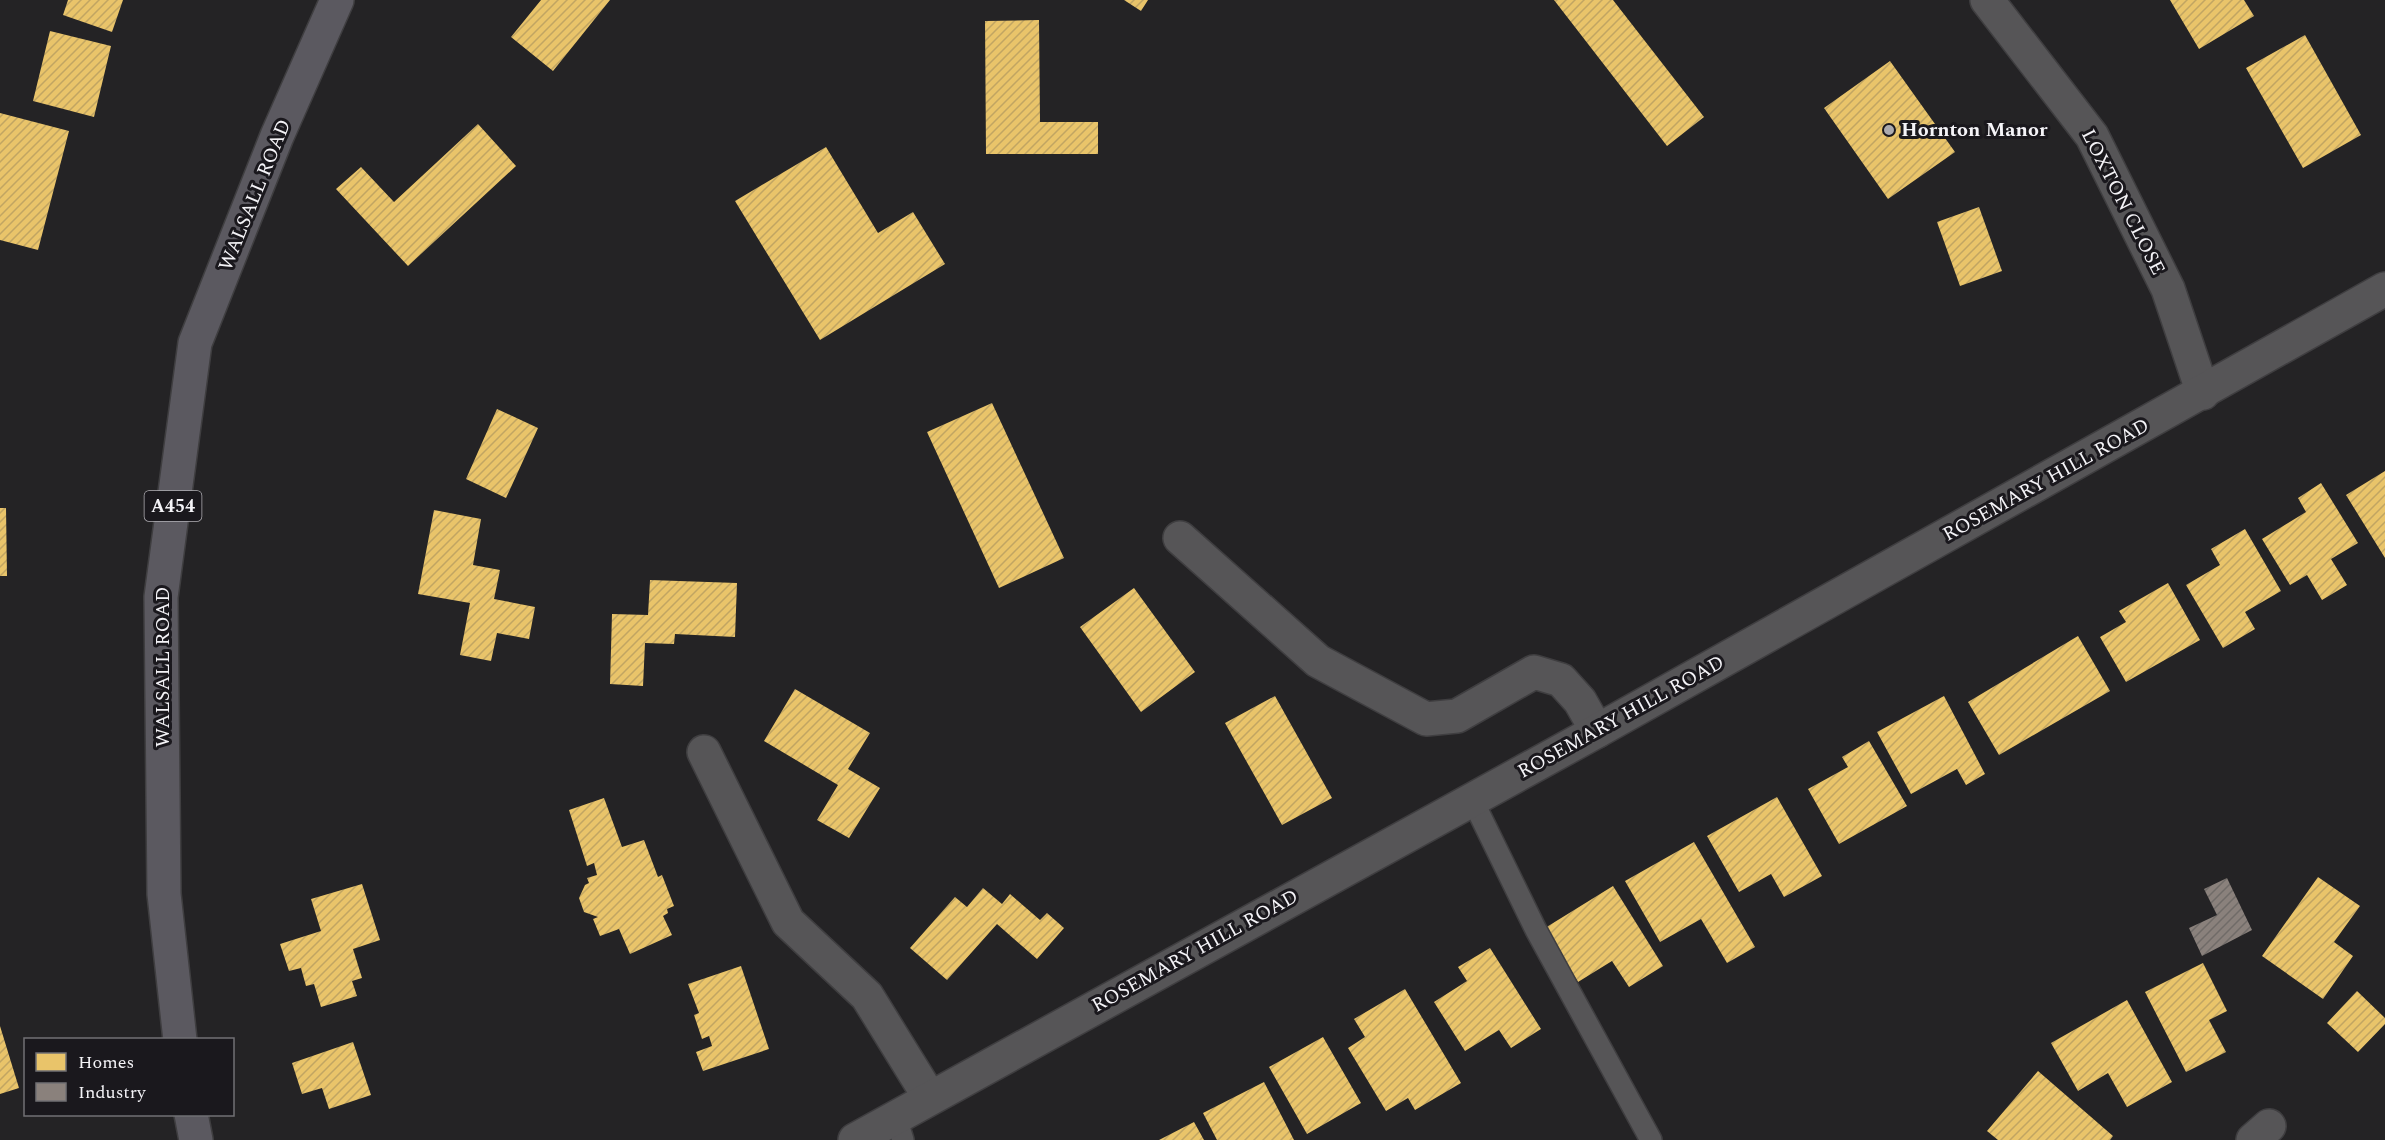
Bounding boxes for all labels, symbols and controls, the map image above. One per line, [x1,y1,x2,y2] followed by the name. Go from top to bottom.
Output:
[211,115,299,275] street label: WALSALL ROAD
[1901,115,2048,145] place label: Hornton Manor
[1882,123,1896,137] marker: Hornton Manor
[2073,124,2173,280] street label: LOXTON CLOSE
[1937,411,2155,549] street label: ROSEMARY HILL ROAD
[144,491,201,521] road number: A454
[148,586,178,748] street label: WALSALL ROAD
[1512,648,1730,786] street label: ROSEMARY HILL ROAD
[1086,882,1304,1020] street label: ROSEMARY HILL ROAD
[24,1038,234,1116] legend
[78,1049,134,1076] text: Homes
[78,1079,147,1106] text: Industry

